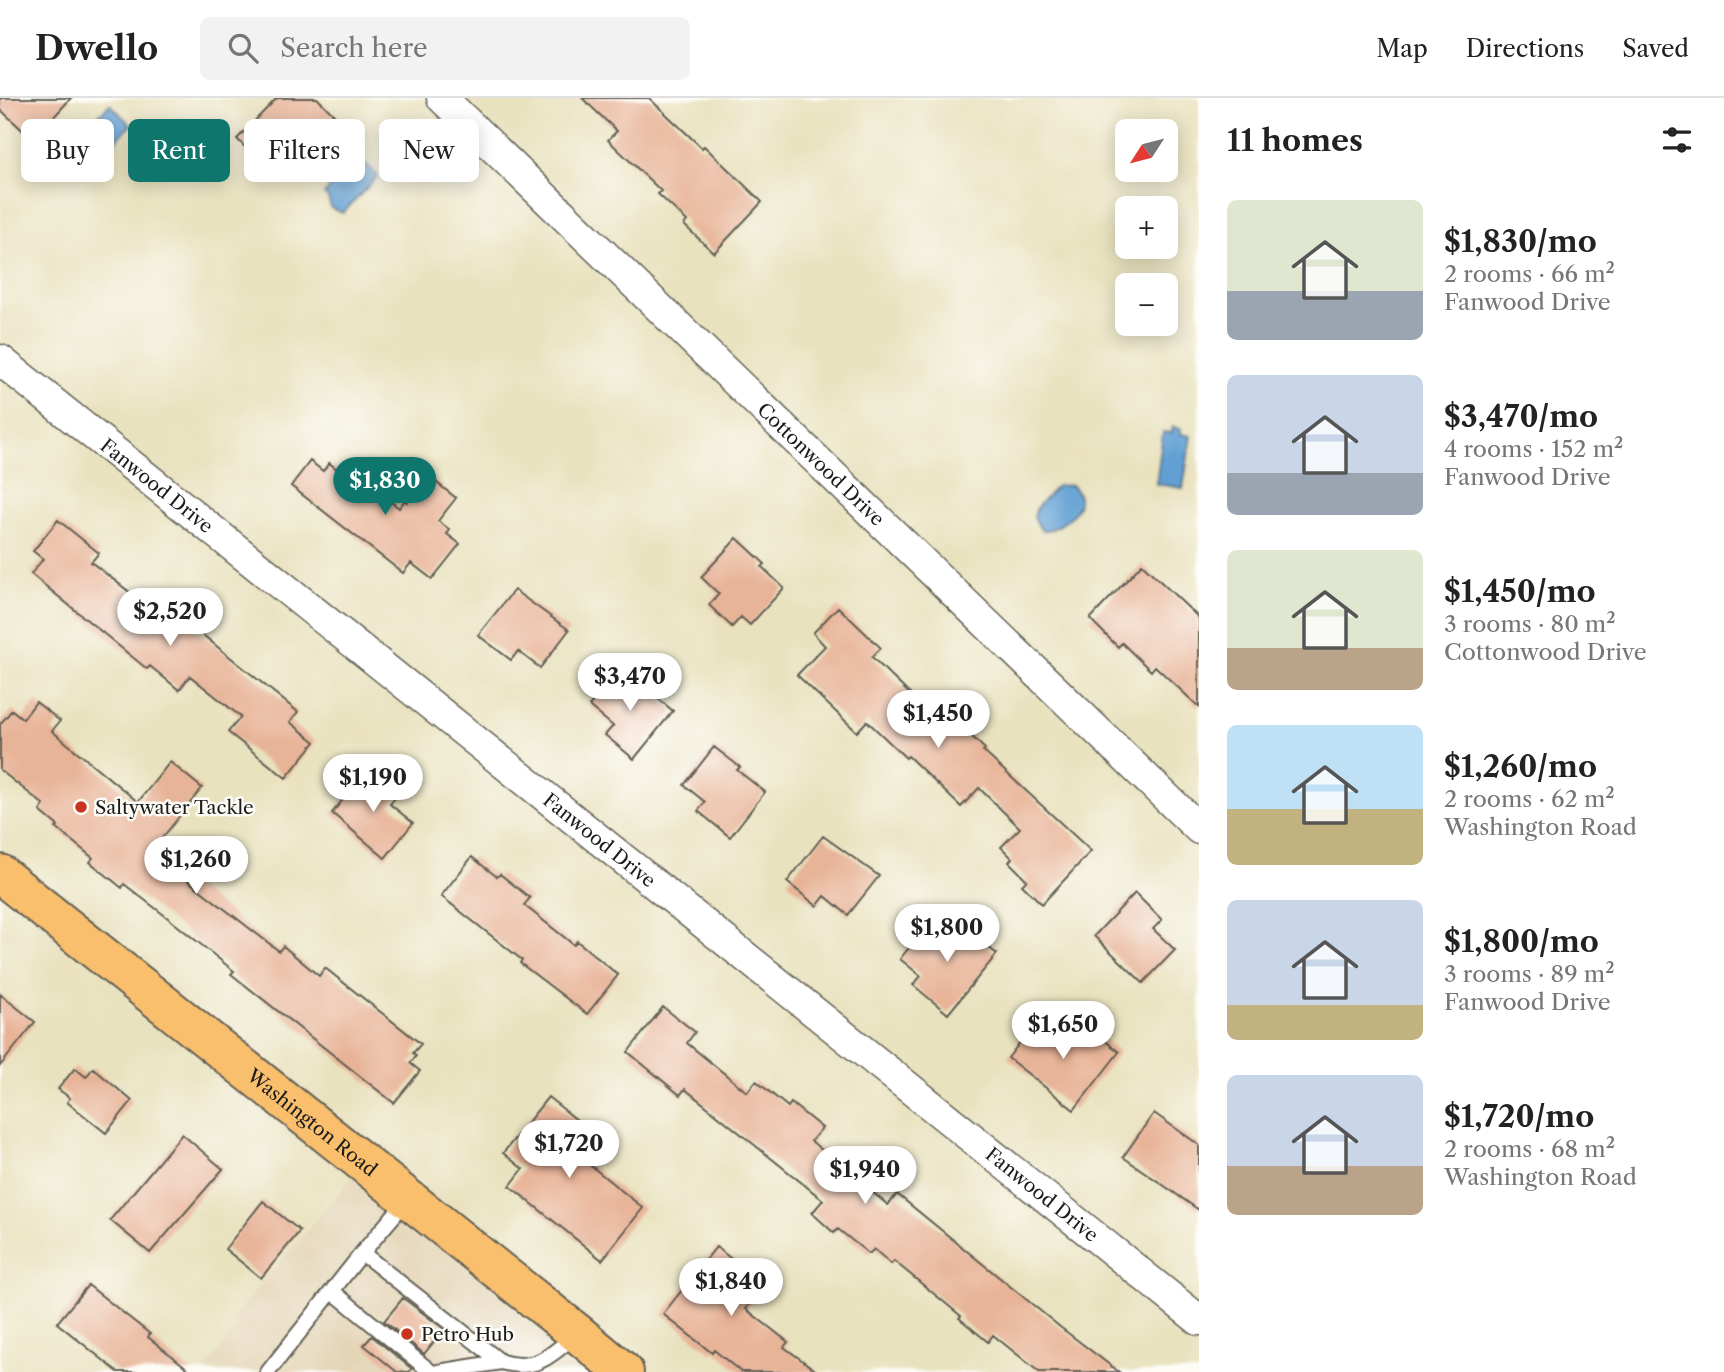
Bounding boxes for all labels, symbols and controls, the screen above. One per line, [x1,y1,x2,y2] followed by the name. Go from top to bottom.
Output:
[200,17,690,80] search box
[35,28,158,69] text: Dwello
[224,29,262,67] icon: search
[280,32,428,64] text: Search here
[1376,34,1428,63] text: Map
[1466,34,1584,63] text: Directions
[1622,34,1689,63] text: Saved
[21,119,114,182] chip: Buy
[128,119,230,182] chip: Rent
[244,119,365,182] chip: Filters
[379,119,479,182] chip: New
[1115,119,1178,182] north arrow
[1115,119,1178,336] map controls
[1658,121,1696,159] icon: filters
[1227,122,1363,159] text: 11 homes
[1115,196,1178,259] button: +
[1444,223,1597,260] text: $1,830/mo
[1283,228,1367,312] icon: home
[1444,260,1615,288] text: 2 rooms · 66 m²
[1115,273,1178,336] button: −
[1444,288,1611,316] text: Fanwood Drive
[753,398,889,530] street label: Cottonwood Drive
[1444,398,1598,435] text: $3,470/mo
[1283,403,1367,487] icon: home
[96,434,218,538] street label: Fanwood Drive
[1444,435,1624,463] text: 4 rooms · 152 m²
[328,458,442,517] pin: $1,830
[1444,463,1611,491] text: Fanwood Drive
[349,466,421,494] text: $1,830
[1444,573,1596,610] text: $1,450/mo
[1283,578,1367,662] icon: home
[113,588,227,648] pin: $2,520
[133,597,207,625] text: $2,520
[1444,610,1616,638] text: 3 rooms · 80 m²
[1444,638,1647,666] text: Cottonwood Drive
[573,654,687,713] pin: $3,470
[594,662,666,690] text: $3,470
[881,690,995,750] pin: $1,450
[903,699,973,727] text: $1,450
[1444,748,1597,785] text: $1,260/mo
[1283,753,1367,837] icon: home
[316,754,430,814] pin: $1,190
[339,763,407,791] text: $1,190
[1444,785,1615,813] text: 2 rooms · 62 m²
[539,788,660,892] street label: Fanwood Drive
[95,796,254,819] place label: Saltywater Tackle
[73,799,89,815] marker: Saltywater Tackle
[1444,813,1637,841] text: Washington Road
[139,836,253,896] pin: $1,260
[160,845,232,873] text: $1,260
[890,904,1004,964] pin: $1,800
[911,913,983,941] text: $1,800
[1444,923,1599,960] text: $1,800/mo
[1283,928,1367,1012] icon: home
[1444,960,1615,988] text: 3 rooms · 89 m²
[1444,988,1611,1016] text: Fanwood Drive
[1006,1002,1120,1061] pin: $1,650
[1028,1010,1098,1038] text: $1,650
[242,1063,382,1181] street label: Washington Road
[1444,1098,1594,1135] text: $1,720/mo
[1283,1103,1367,1187] icon: home
[512,1121,626,1180] pin: $1,720
[534,1129,604,1157] text: $1,720
[1444,1135,1615,1163] text: 2 rooms · 68 m²
[981,1142,1103,1246] street label: Fanwood Drive
[808,1146,922,1206] pin: $1,940
[830,1155,900,1183] text: $1,940
[1444,1163,1637,1191] text: Washington Road
[674,1258,788,1318] pin: $1,840
[695,1267,767,1295] text: $1,840
[421,1323,514,1346] place label: Petro Hub
[399,1326,415,1342] marker: Petro Hub

